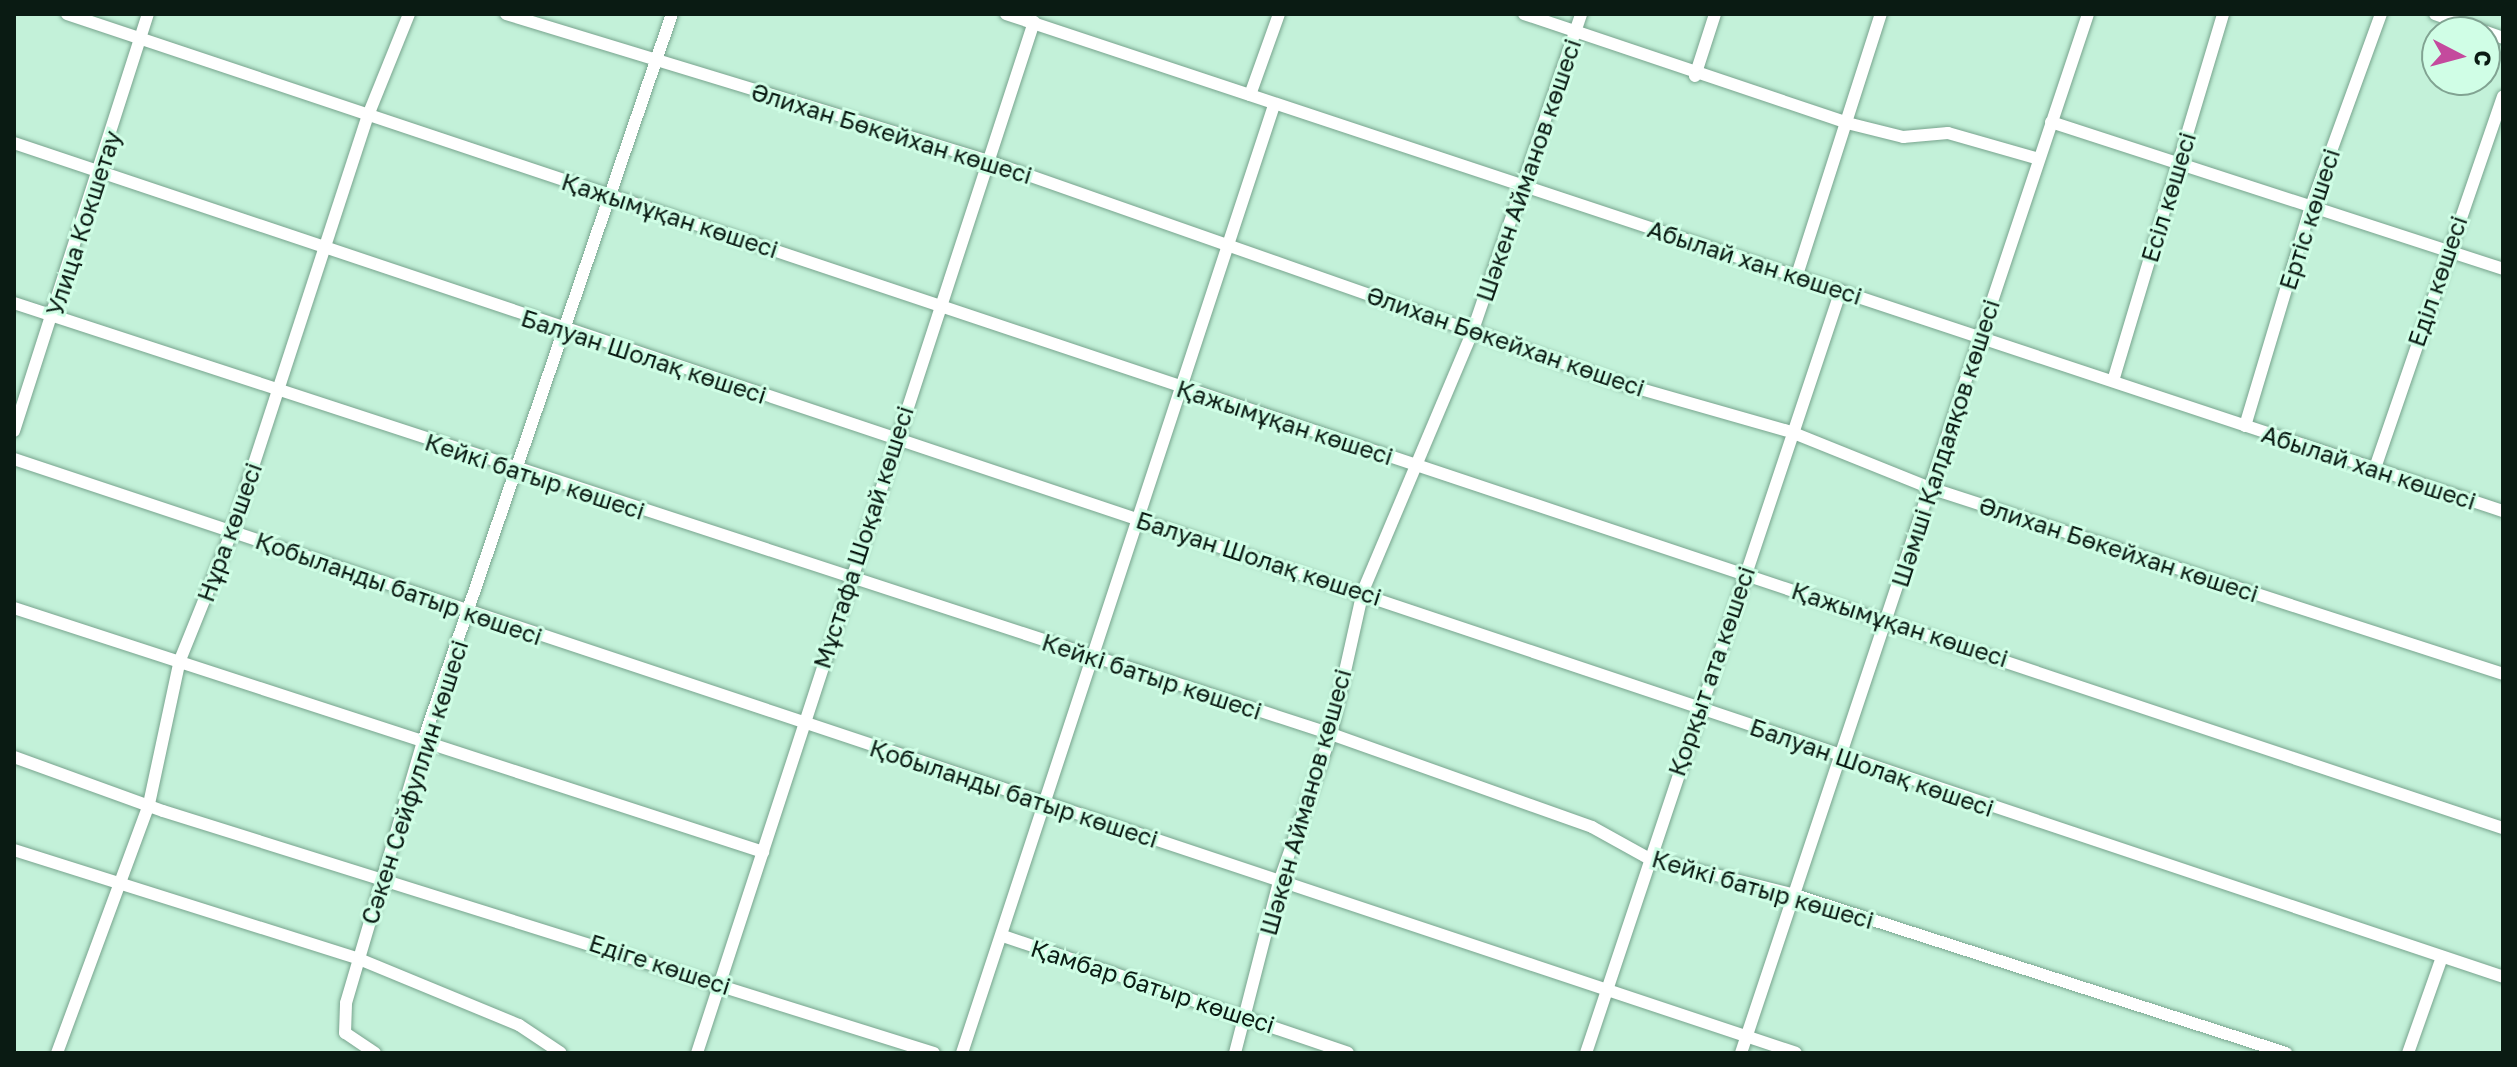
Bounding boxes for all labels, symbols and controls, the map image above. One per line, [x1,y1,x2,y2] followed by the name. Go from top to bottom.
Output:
[2421,16,2501,96] north arrow
[1469,35,1587,305] street label: Шәкен Айманов көшесі
[2469,49,2498,68] text: С
[748,77,1036,189] street label: Әлихан Бөкейхан көшесі
[39,127,127,319] street label: Улица Кокшетау
[2135,128,2201,266] street label: Есіл көшесі
[2273,145,2345,293] street label: Ертіс көшесі
[558,166,782,264] street label: Қажымұқан көшесі
[2401,212,2473,350] street label: Еділ көшесі
[1644,214,1866,310] street label: Абылай хан көшесі
[1363,280,1649,402] street label: Әлихан Бөкейхан көшесі
[1885,295,2005,591] street label: Шәмші Қалдаяқов көшесі
[518,303,770,409] street label: Балуан Шолақ көшесі
[1173,373,1397,471] street label: Қажымұқан көшесі
[807,402,919,672] street label: Мұстафа Шоқай көшесі
[2258,419,2480,515] street label: Абылай хан көшесі
[421,427,649,525] street label: Кейкі батыр көшесі
[190,458,268,606] street label: Нұра көшесі
[1976,490,2262,608] street label: Әлихан Бөкейхан көшесі
[1133,505,1385,611] street label: Балуан Шолақ көшесі
[252,525,546,651] street label: Қобыланды батыр көшесі
[1662,562,1760,780] street label: Қорқыт ата көшесі
[1788,575,2012,673] street label: Қажымұқан көшесі
[1038,627,1266,725] street label: Кейкі батыр көшесі
[354,636,474,928] street label: Сәкен Сейфуллин көшесі
[1253,665,1357,939] street label: Шәкен Айманов көшесі
[1746,712,1998,822] street label: Балуан Шолақ көшесі
[866,733,1162,853] street label: Қобыланды батыр көшесі
[1649,844,1877,934] street label: Кейкі батыр көшесі
[586,928,734,1000] street label: Едіге көшесі
[1027,933,1279,1039] street label: Қамбар батыр көшесі

